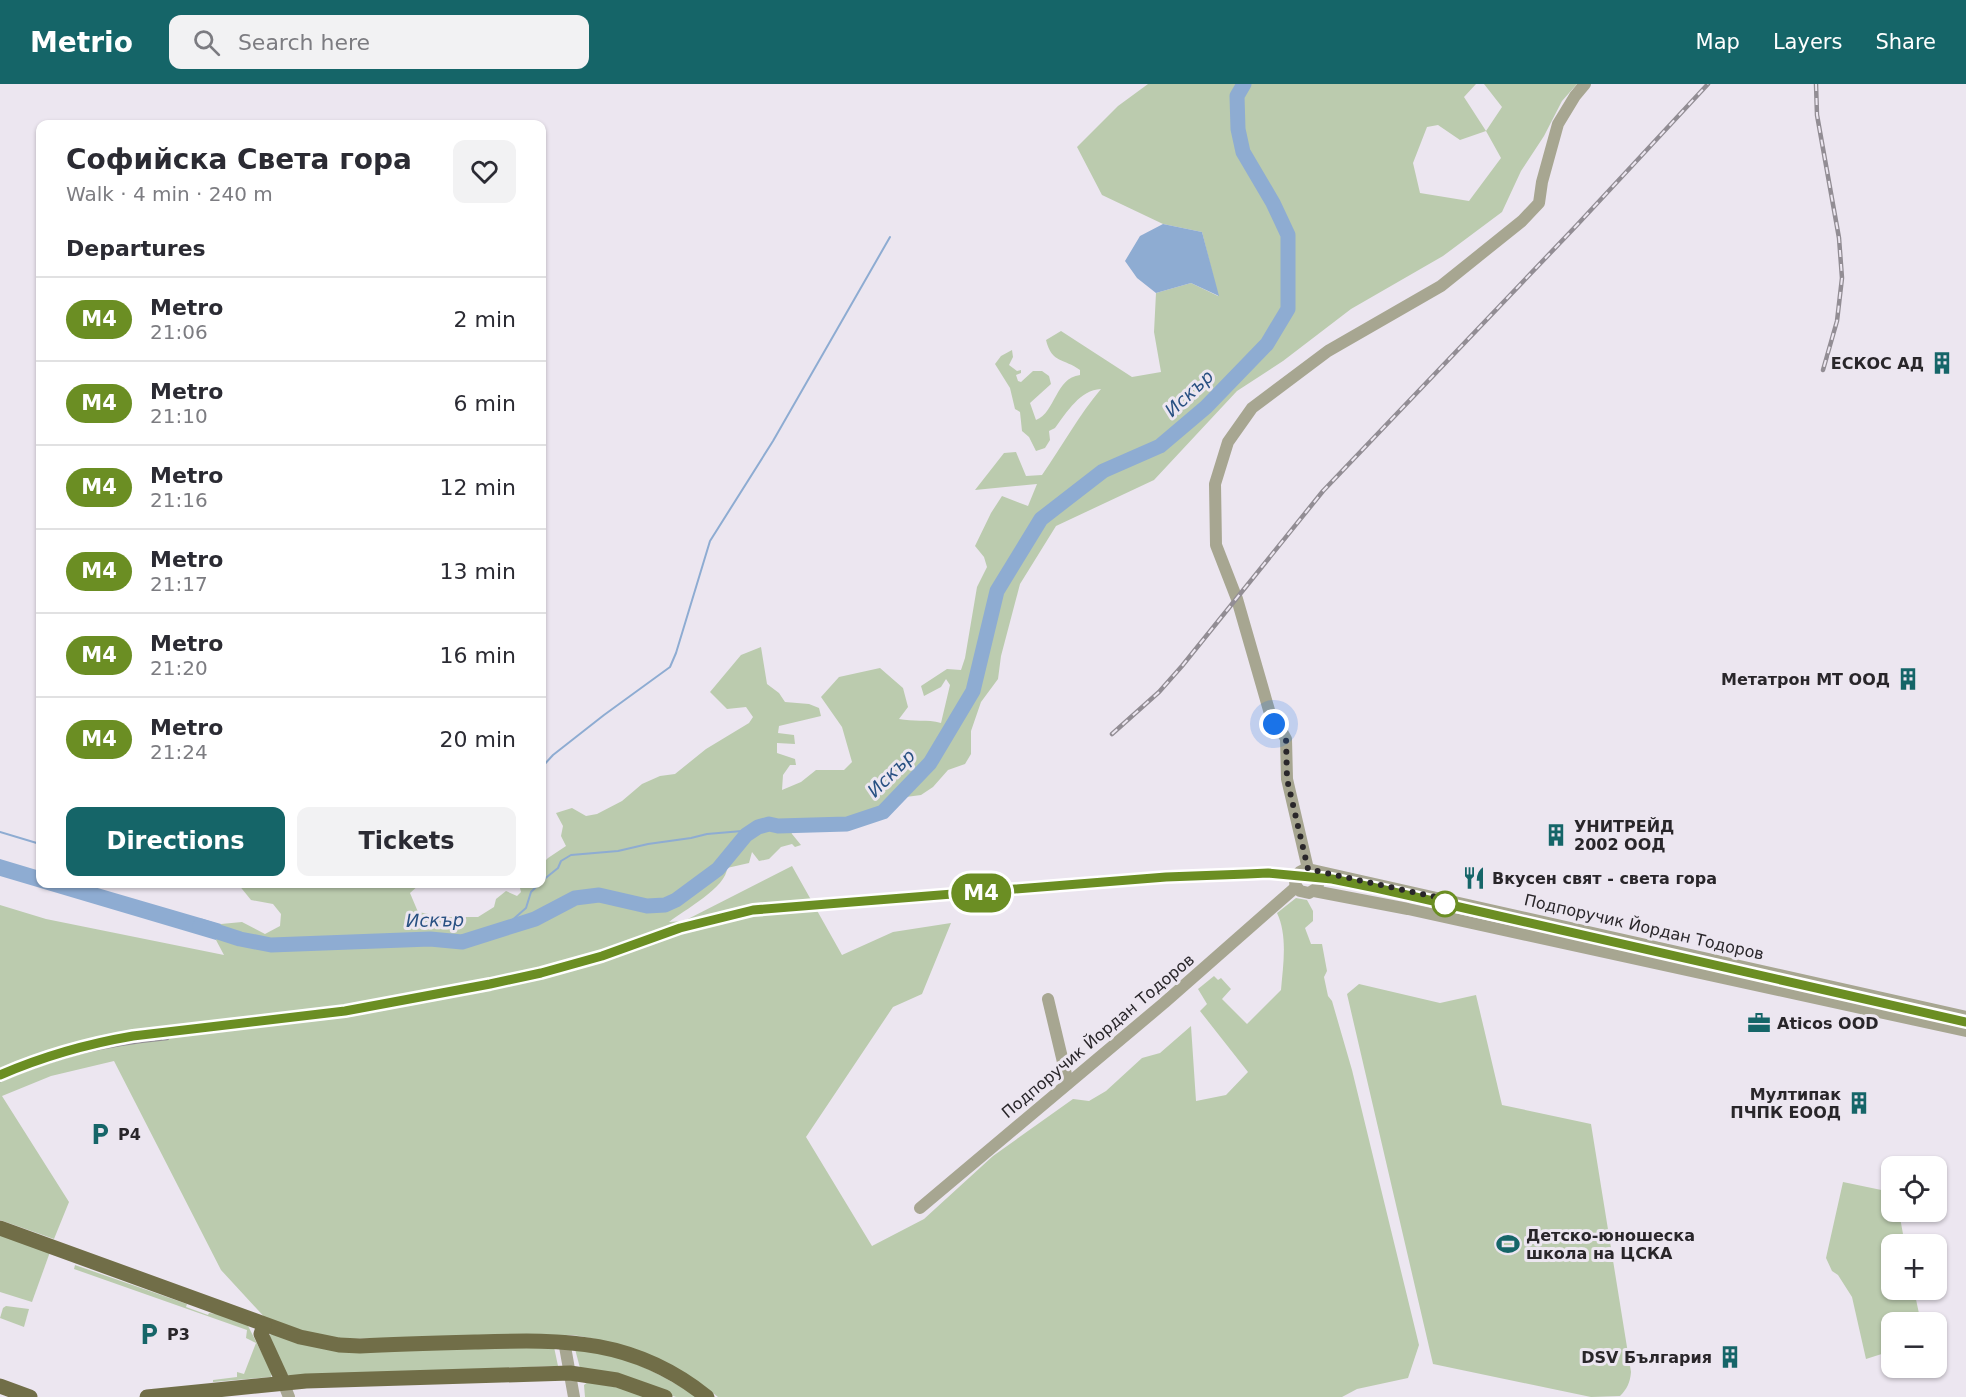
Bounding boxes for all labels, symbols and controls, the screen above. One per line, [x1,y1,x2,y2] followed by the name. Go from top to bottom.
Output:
[169,15,589,69] search box
[30,26,133,59] text: Metrio
[190,26,223,59] icon: search
[238,30,370,55] text: Search here
[1696,30,1740,54] text: Map
[1773,30,1842,54] text: Layers
[1875,30,1936,54] text: Share
[453,140,516,203] button: heart
[66,143,412,176] text: Софийска Света гора
[66,182,273,206] text: Walk · 4 min · 240 m
[66,236,206,261] text: Departures
[150,295,223,320] text: Metro
[81,307,117,331] text: M4
[454,307,516,332] text: 2 min
[150,320,208,344] text: 21:06
[1929,350,1955,376] building icon: ЕСКОС АД
[1831,354,1924,373] place label: ЕСКОС АД
[1160,365,1218,421] water label: Искър
[150,379,223,404] text: Metro
[81,391,117,415] text: M4
[454,391,516,416] text: 6 min
[150,404,208,428] text: 21:10
[150,463,223,488] text: Metro
[81,475,117,499] text: M4
[440,475,516,500] text: 12 min
[150,488,208,512] text: 21:16
[150,547,223,572] text: Metro
[81,559,117,583] text: M4
[440,559,516,584] text: 13 min
[150,572,208,596] text: 21:17
[150,631,223,656] text: Metro
[81,643,117,667] text: M4
[440,643,516,668] text: 16 min
[150,656,208,680] text: 21:20
[1895,666,1921,692] building icon: Метатрон МТ ООД
[1721,670,1890,689] place label: Метатрон МТ ООД
[1259,709,1289,739] your location
[150,715,223,740] text: Metro
[81,727,117,751] text: M4
[440,727,516,752] text: 20 min
[150,740,208,764] text: 21:24
[863,745,919,801] water label: Искър
[66,807,285,876] button: Directions
[297,807,516,876] button: Tickets
[1574,817,1674,854] place label: УНИТРЕЙД 2002 ООД
[1543,822,1569,848] building icon: УНИТРЕЙД 2002 ООД
[1461,865,1487,891] restaurant icon: Вкусен свят - света гора
[1492,869,1717,888] place label: Вкусен свят - света гора
[954,874,1008,912] line badge: M4
[963,881,999,905] text: M4
[1522,890,1766,964] street label: Подпоручик Йордан Тодоров
[1432,891,1458,917] unlabelled marker
[406,909,464,931] water label: Искър
[998,950,1198,1122] street label: Подпоручик Йордан Тодоров
[1746,1010,1772,1036] office icon: Aticos OOD
[1777,1014,1879,1033] place label: Aticos OOD
[1730,1085,1841,1122] place label: Мултипак ПЧПК ЕООД
[1846,1090,1872,1116] building icon: Мултипак ПЧПК ЕООД
[87,1121,113,1147] parking icon: P4
[118,1125,141,1144] place label: P4
[1881,1156,1947,1378] map controls
[1881,1156,1947,1222] button: locate
[1526,1226,1695,1263] place label: Детско-юношеска школа на ЦСКА
[1495,1231,1521,1257] sports icon: Детско-юношеска школа на ЦСКА
[1881,1234,1947,1300] button: +
[1881,1312,1947,1378] button: −
[136,1321,162,1347] parking icon: P3
[167,1325,190,1344] place label: P3
[1717,1344,1743,1370] building icon: DSV България
[1581,1348,1712,1367] place label: DSV България

